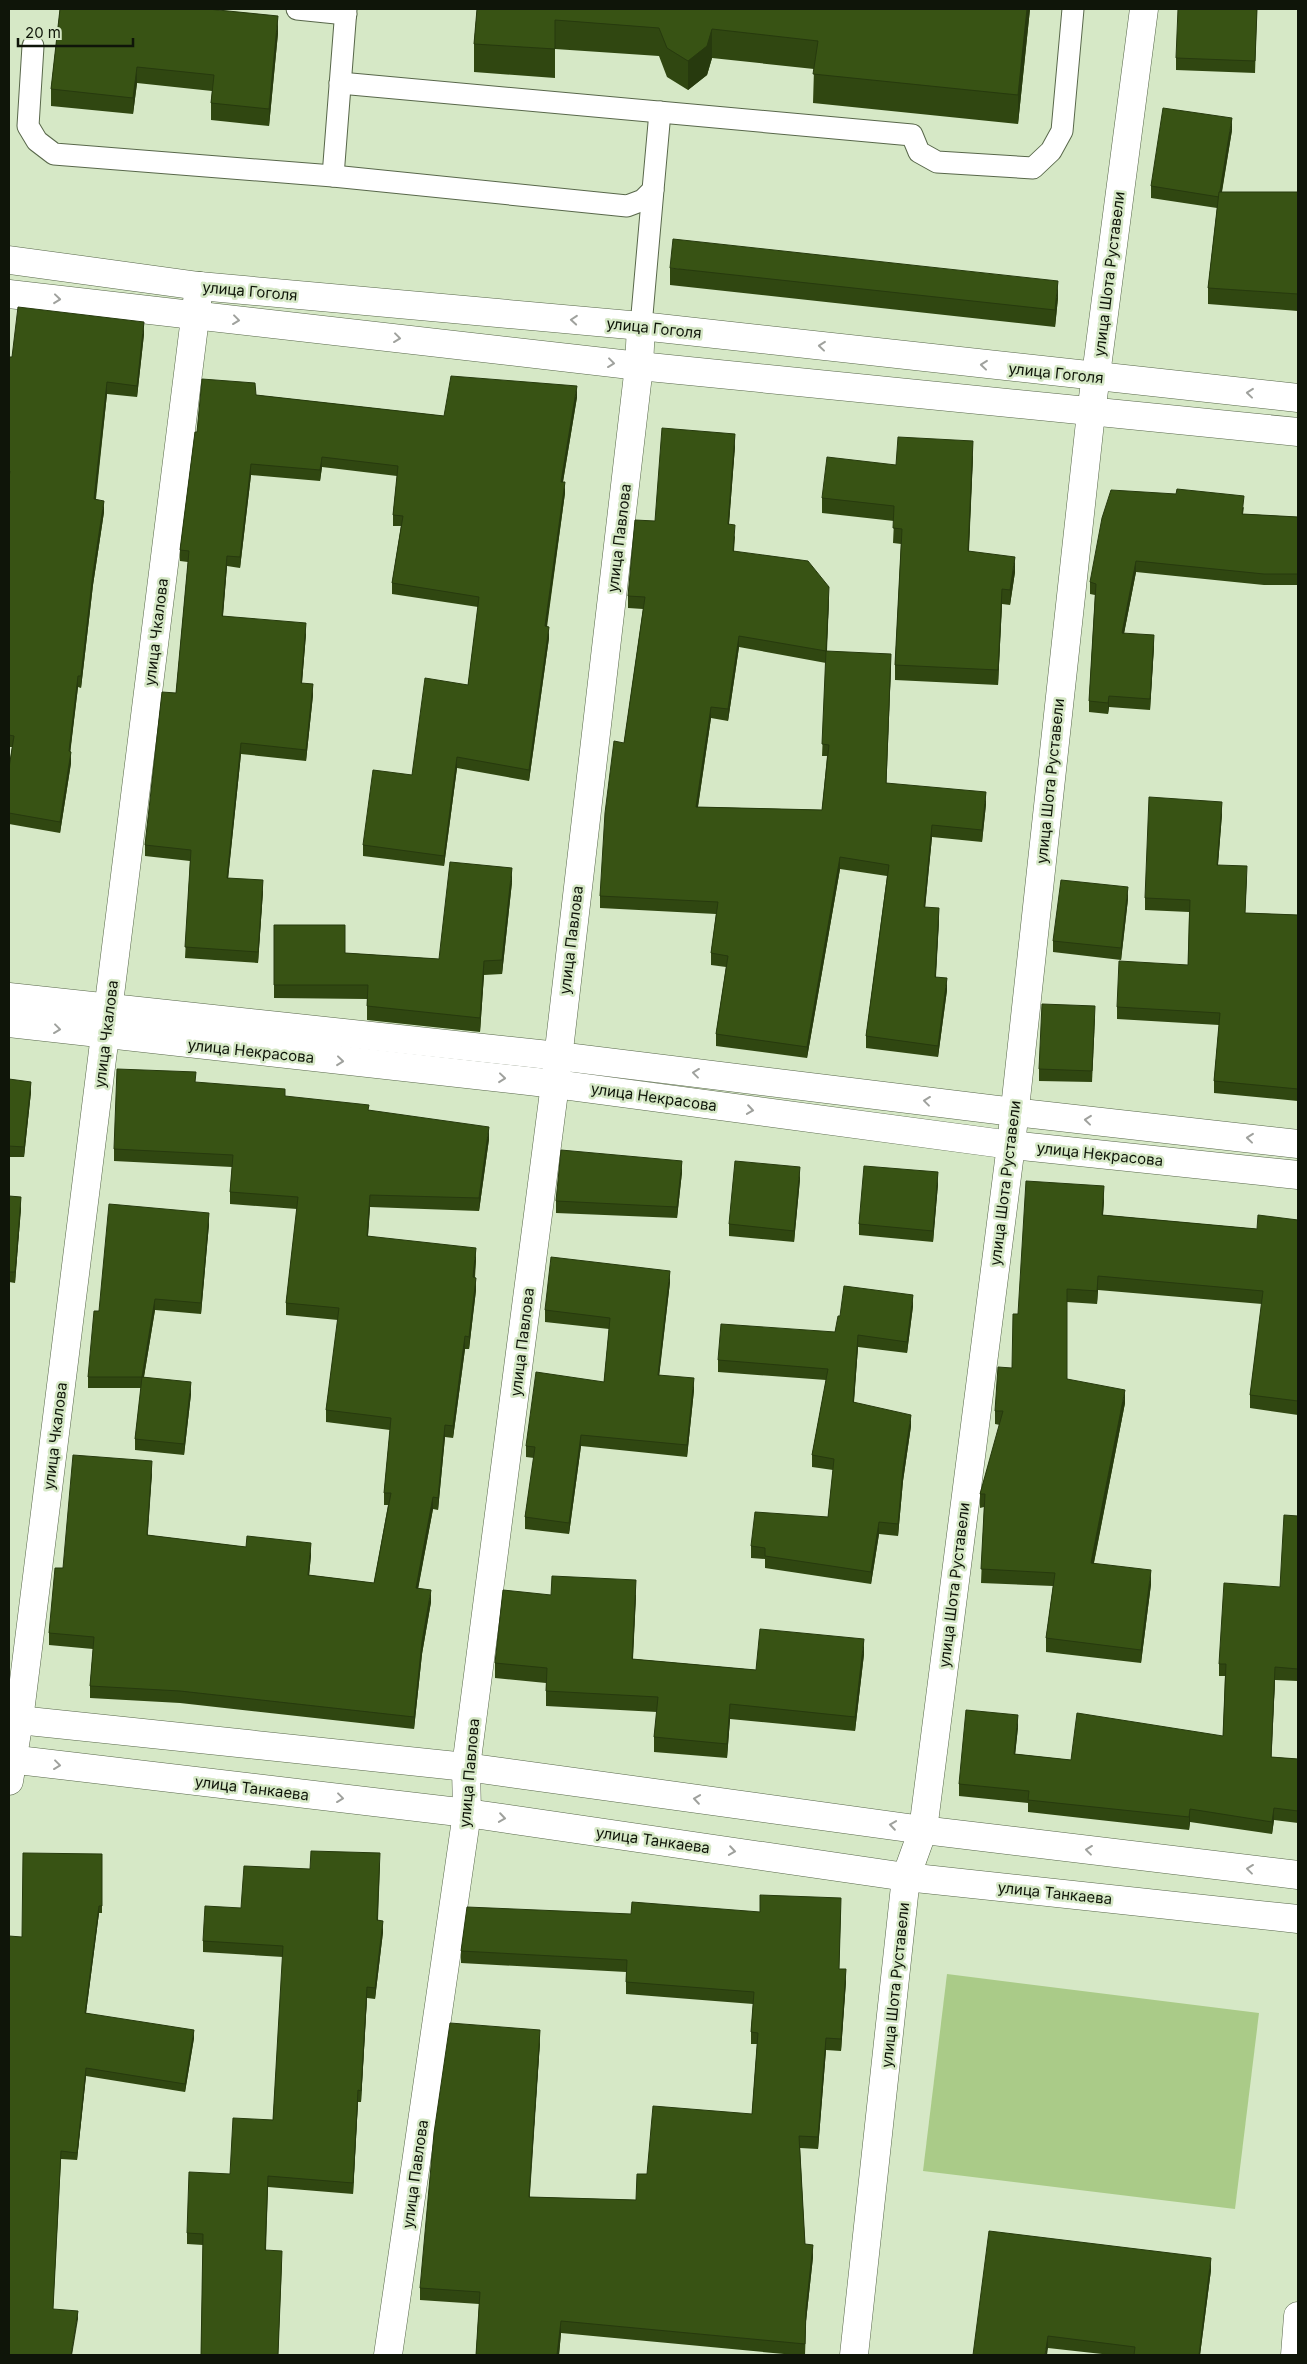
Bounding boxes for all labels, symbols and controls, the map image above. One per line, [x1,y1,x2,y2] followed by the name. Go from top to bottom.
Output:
[18,15,132,47] scale bar
[25,23,61,42] text: 20 m
[1089,190,1129,358] street label: улица Шота Руставели
[202,277,298,305] street label: улица Гоголя
[53,293,61,304] one-way arrow
[232,314,240,325] one-way arrow
[605,314,703,342] street label: улица Гоголя
[569,315,577,326] one-way arrow
[394,332,402,343] one-way arrow
[818,341,826,352] one-way arrow
[607,357,615,368] one-way arrow
[1007,359,1105,387] street label: улица Гоголя
[979,360,987,371] one-way arrow
[1245,388,1253,399] one-way arrow
[603,483,635,593] street label: улица Павлова
[140,577,172,687] street label: улица Чкалова
[1032,697,1068,865] street label: улица Шота Руставели
[555,885,587,995] street label: улица Павлова
[90,979,122,1089] street label: улица Чкалова
[53,1023,61,1034] one-way arrow
[187,1035,315,1067] street label: улица Некрасова
[337,1055,345,1066] one-way arrow
[692,1068,700,1079] one-way arrow
[498,1072,506,1083] one-way arrow
[590,1079,718,1115] street label: улица Некрасова
[923,1097,931,1107] one-way arrow
[985,1099,1025,1267] street label: улица Шота Руставели
[746,1104,754,1115] one-way arrow
[1084,1115,1092,1126] one-way arrow
[1245,1133,1253,1144] one-way arrow
[1036,1138,1164,1170] street label: улица Некрасова
[506,1287,538,1397] street label: улица Павлова
[39,1381,71,1491] street label: улица Чкалова
[934,1501,974,1669] street label: улица Шота Руставели
[455,1718,483,1828] street label: улица Павлова
[53,1759,61,1770] one-way arrow
[194,1772,310,1804] street label: улица Танкаева
[337,1792,345,1803] one-way arrow
[693,1794,701,1804] one-way arrow
[497,1812,506,1822] one-way arrow
[888,1821,897,1831] one-way arrow
[595,1823,711,1857] street label: улица Танкаева
[728,1845,736,1856] one-way arrow
[1084,1845,1092,1856] one-way arrow
[1246,1864,1254,1875] one-way arrow
[997,1878,1113,1908] street label: улица Танкаева
[877,1901,913,2069] street label: улица Шота Руставели
[398,2118,432,2230] street label: улица Павлова

